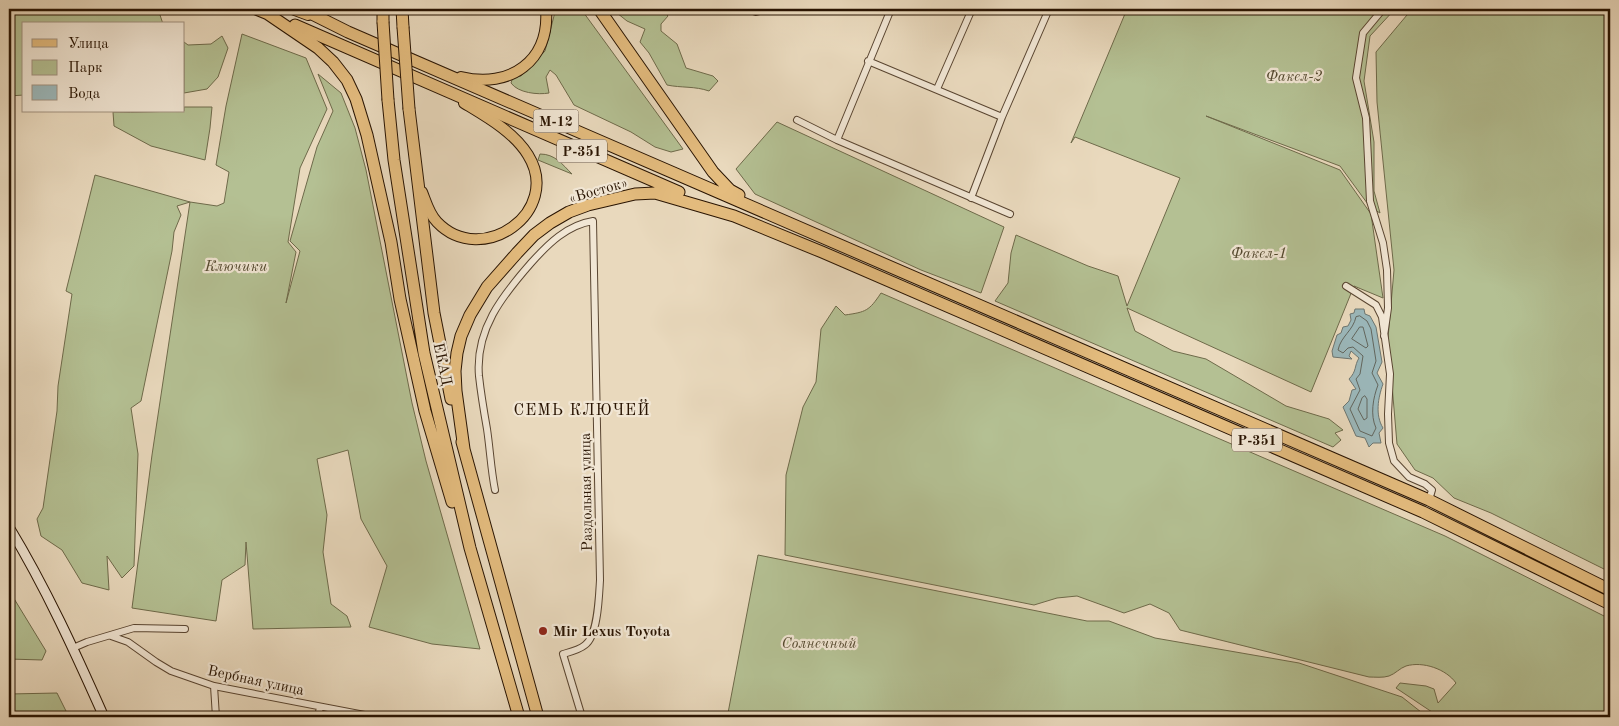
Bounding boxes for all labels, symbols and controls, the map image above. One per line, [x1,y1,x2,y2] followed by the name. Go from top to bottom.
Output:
[22,22,185,112] legend
[68,37,109,52] text: Улица
[68,61,103,76] text: Парк
[1266,70,1323,85] park label: Факел-2
[68,87,101,102] text: Вода
[534,110,578,132] road number: М-12
[557,140,607,162] road number: Р-351
[567,176,630,207] street label: «Восток»
[1231,247,1287,262] park label: Факел-1
[204,260,268,275] park label: Ключики
[430,342,453,387] street label: ЕКАД
[514,399,650,419] district label: СЕМЬ КЛЮЧЕЙ
[1232,428,1282,452] road number: Р-351
[579,432,596,551] street label: Раздольная улица
[537,625,549,637] marker: Mir Lexus Toyota
[553,625,671,640] place label: Mir Lexus Toyota
[781,637,857,652] park label: Солнечный
[206,664,306,699] street label: Вербная улица

